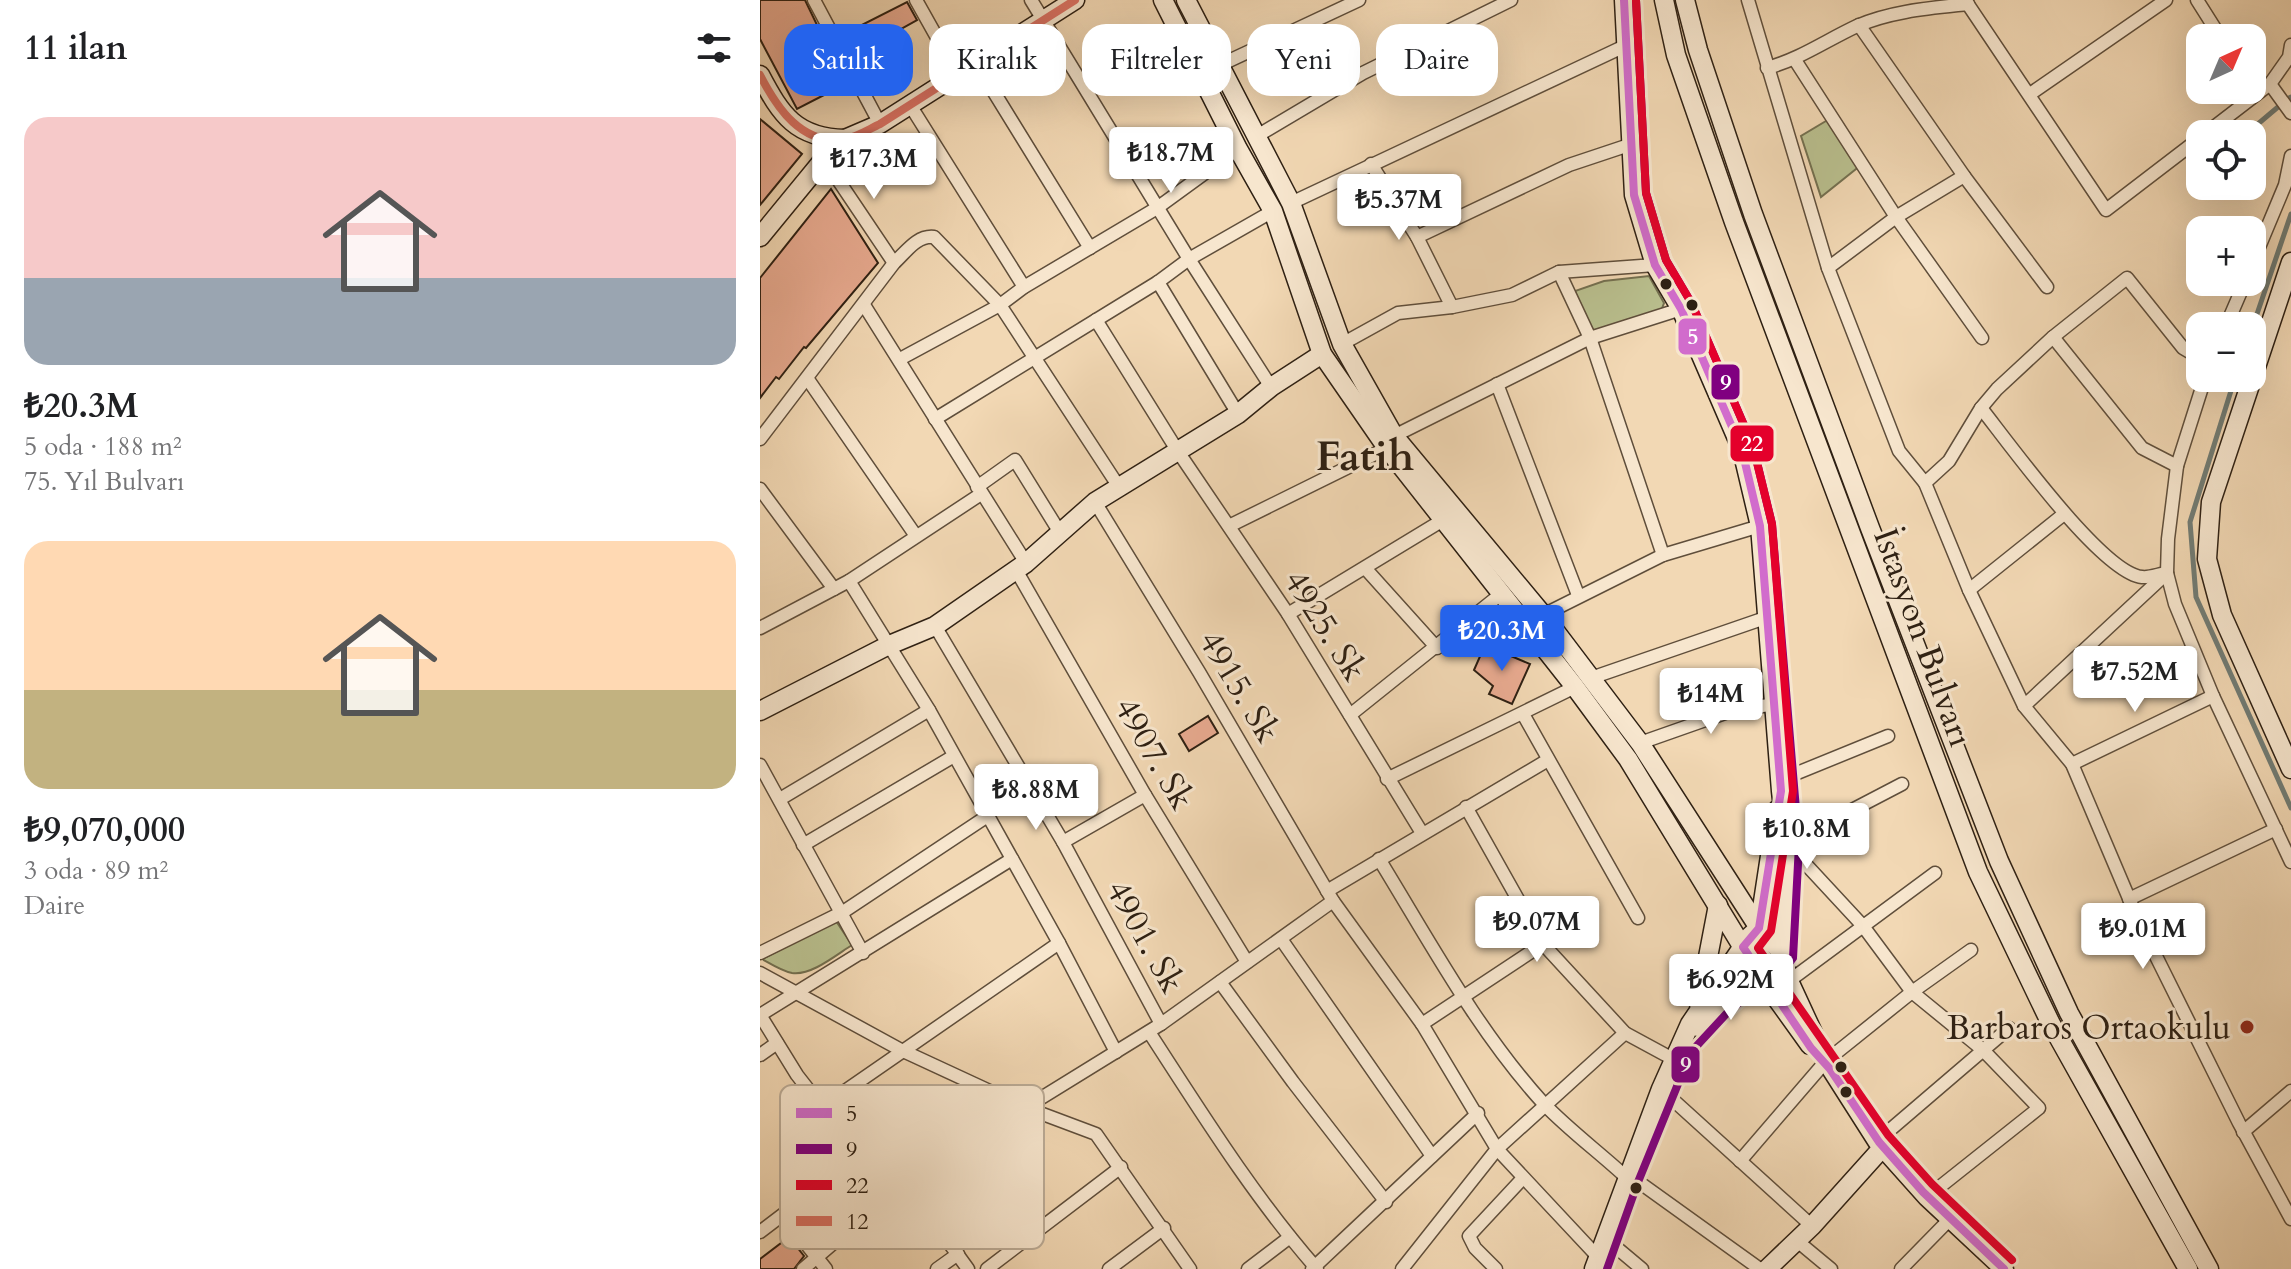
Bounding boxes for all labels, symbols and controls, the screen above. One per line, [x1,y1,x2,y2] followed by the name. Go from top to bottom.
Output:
[784,24,913,96] chip: Satılık
[929,24,1066,96] chip: Kiralık
[1082,24,1231,96] chip: Filtreler
[1247,24,1360,96] chip: Yeni
[1376,24,1498,96] chip: Daire
[2186,24,2266,104] north arrow
[2186,24,2266,392] map controls
[24,25,127,71] text: 11 ilan
[692,26,736,70] icon: filters
[2186,120,2266,200] button: locate
[1106,127,1236,195] pin: ₺18.7M
[809,133,939,201] pin: ₺17.3M
[1127,135,1215,170] text: ₺18.7M
[830,141,918,176] text: ₺17.3M
[308,169,452,313] icon: home
[1334,174,1464,242] pin: ₺5.37M
[1355,182,1443,217] text: ₺5.37M
[2186,216,2266,296] button: +
[1658,276,1674,292] unlabelled marker
[1684,297,1700,313] unlabelled marker
[2186,312,2266,392] button: −
[1677,317,1708,356] line badge: 5
[1687,322,1699,352] text: 5
[1710,363,1741,401] line badge: 9
[1720,368,1732,398] text: 9
[24,383,139,429] text: ₺20.3M
[1729,424,1775,463] line badge: 22
[1316,428,1414,485] district label: Fatih
[24,429,182,464] text: 5 oda · 188 m²
[1741,429,1763,459] text: 22
[24,464,184,499] text: 75. Yıl Bulvarı
[1862,522,1984,753] street label: İstasyon Bulvarı
[1273,561,1378,690] street label: 4925. Sk
[308,593,452,737] icon: home
[1437,605,1567,673] pin: ₺20.3M
[1458,613,1546,648] text: ₺20.3M
[1188,622,1291,752] street label: 4915. Sk
[2070,646,2200,714] pin: ₺7.52M
[2091,654,2179,689] text: ₺7.52M
[1664,668,1758,736] pin: ₺14M
[1678,676,1744,711] text: ₺14M
[1104,689,1205,819] street label: 4907. Sk
[971,764,1101,832] pin: ₺8.88M
[992,772,1080,807] text: ₺8.88M
[1742,803,1872,871] pin: ₺10.8M
[24,807,185,853] text: ₺9,070,000
[1763,811,1851,846] text: ₺10.8M
[24,853,168,888] text: 3 oda · 89 m²
[1095,872,1195,1002] street label: 4901. Sk
[24,888,85,923] text: Daire
[1472,896,1602,964] pin: ₺9.07M
[2078,903,2208,971] pin: ₺9.01M
[1493,904,1581,939] text: ₺9.07M
[2099,911,2187,946] text: ₺9.01M
[1666,954,1796,1022] pin: ₺6.92M
[1687,962,1775,997] text: ₺6.92M
[1947,1005,2231,1051] place label: Barbaros Ortaokulu
[2238,1018,2256,1036] marker: Barbaros Ortaokulu
[1670,1045,1701,1084] line badge: 9
[1680,1050,1692,1080] text: 9
[1833,1059,1849,1075] unlabelled marker
[1838,1084,1854,1100] unlabelled marker
[780,1085,1044,1249] legend
[846,1099,857,1129] text: 5
[846,1135,857,1165] text: 9
[846,1171,869,1201] text: 22
[1628,1180,1644,1196] unlabelled marker
[846,1207,869,1237] text: 12

